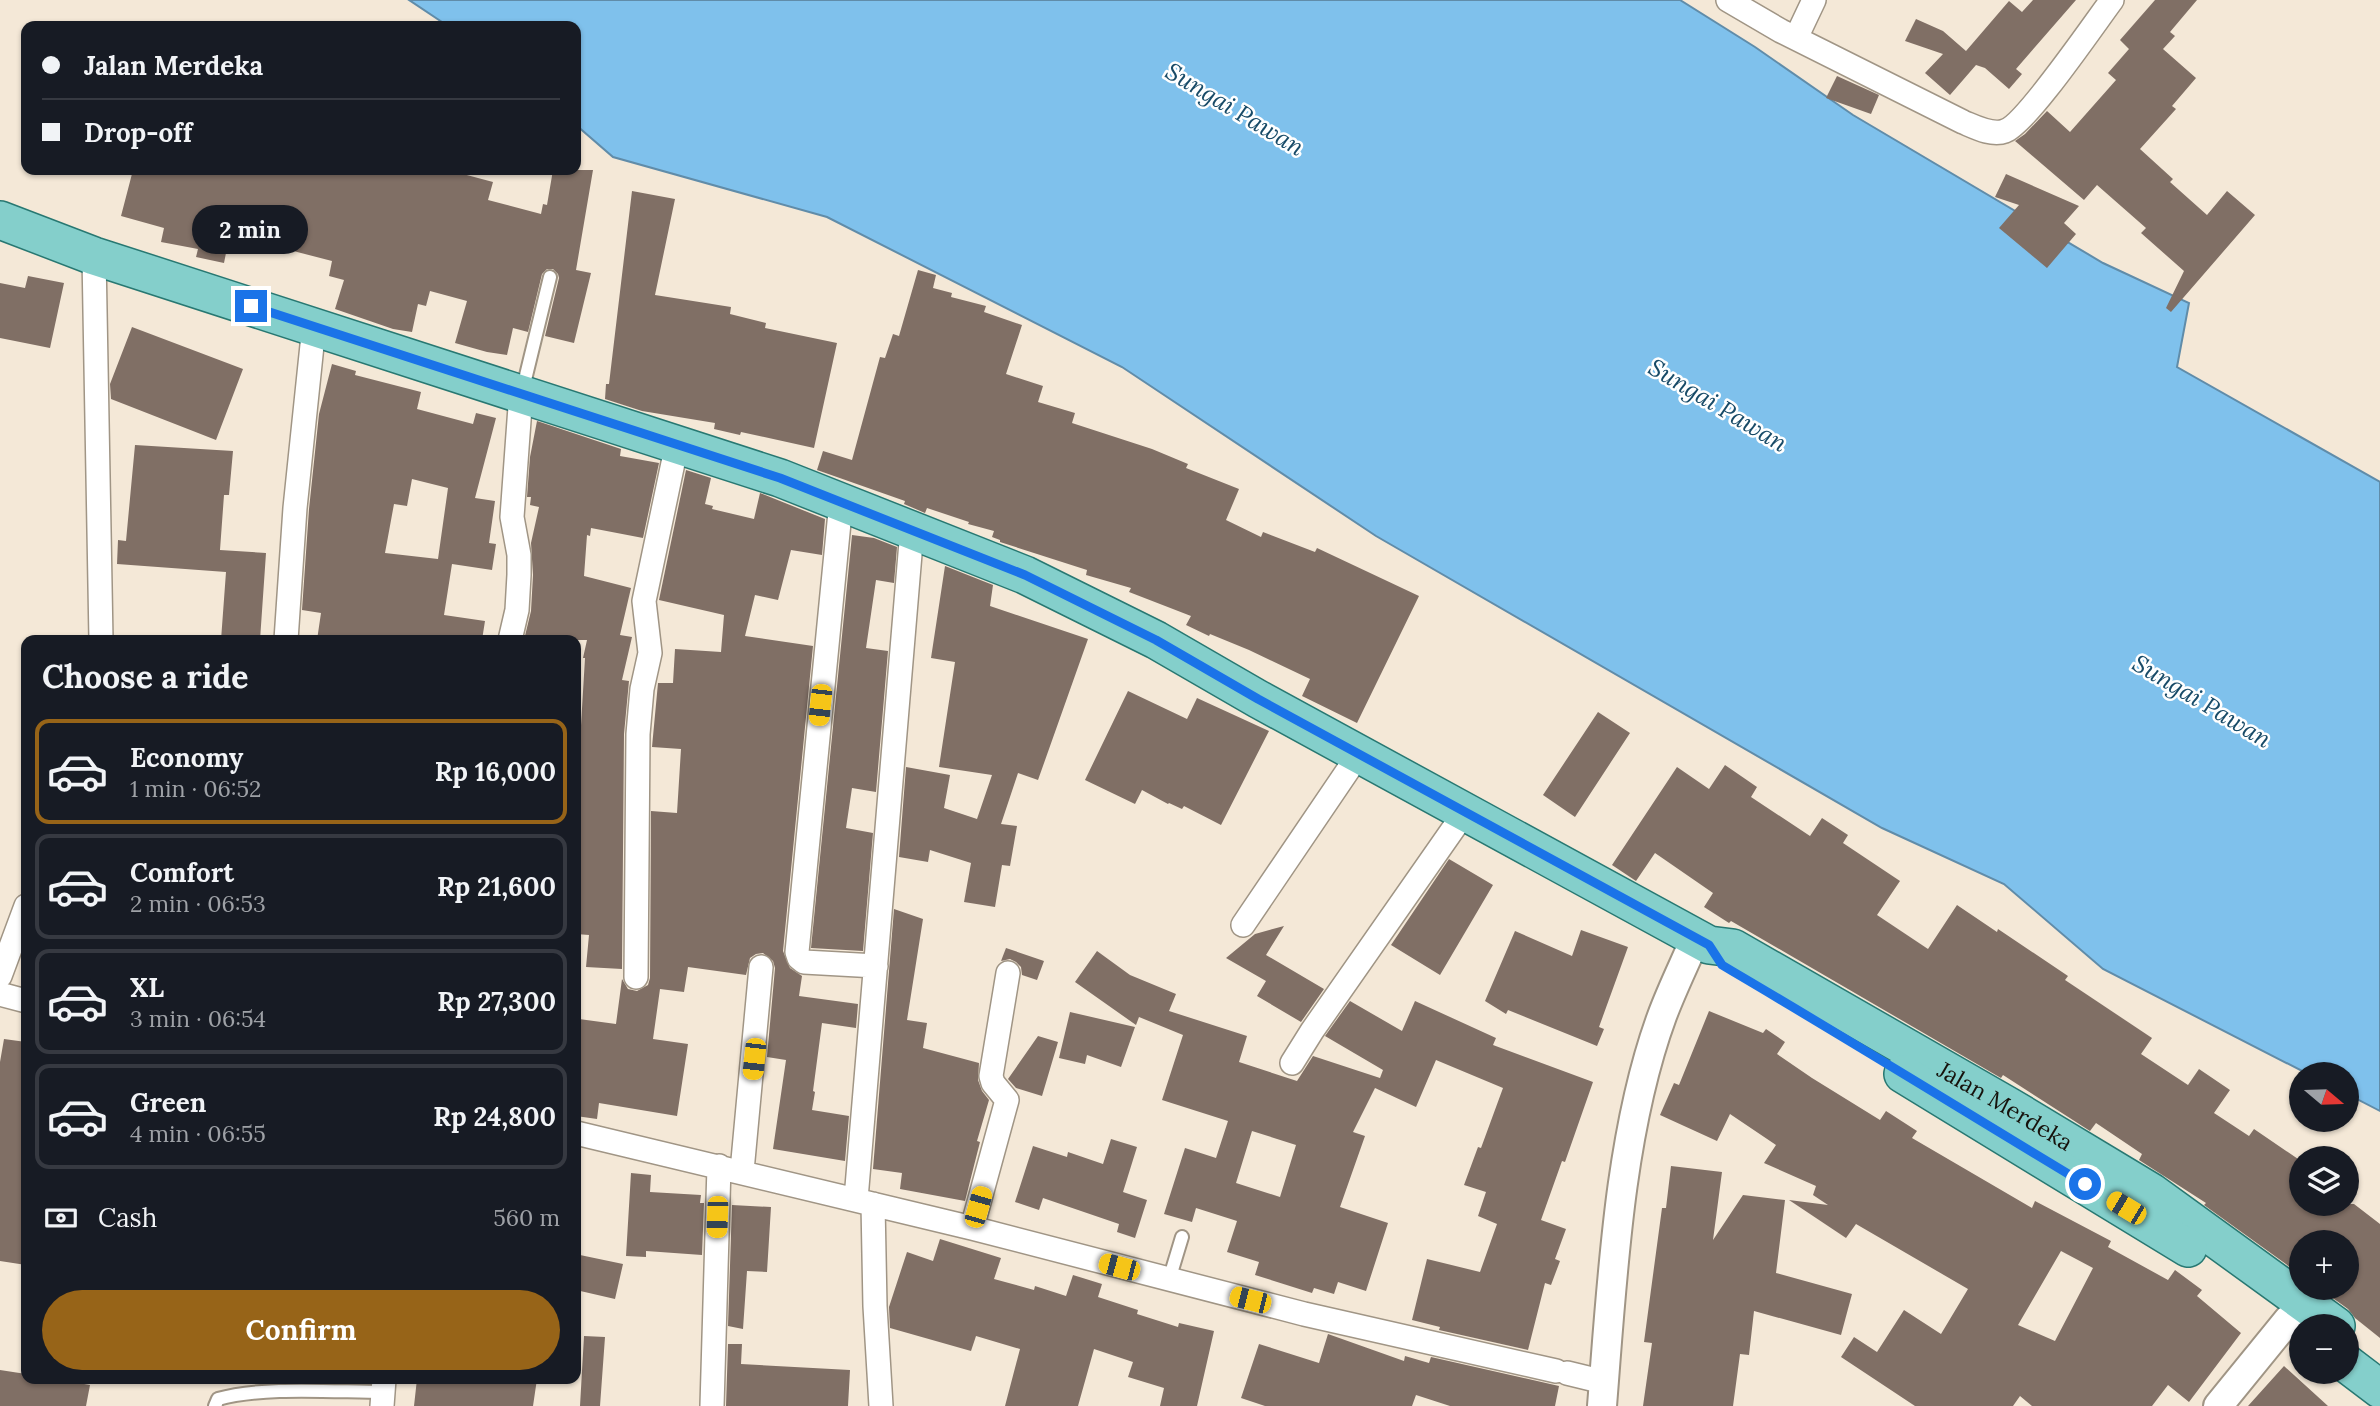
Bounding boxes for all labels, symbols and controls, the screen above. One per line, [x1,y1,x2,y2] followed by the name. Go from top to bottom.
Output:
[84,49,263,82] text: Jalan Merdeka
[1160,55,1310,163] water label: Sungai Pawan
[84,116,192,149] text: Drop-off
[193,204,309,254] callout: 2 min
[219,215,281,244] text: 2 min
[235,290,267,322] route end
[1643,351,1793,459] water label: Sungai Pawan
[2127,647,2277,755] water label: Sungai Pawan
[42,656,249,697] text: Choose a ride
[808,683,833,727] car
[46,740,109,803] icon: car
[130,741,243,774] text: Economy
[435,755,556,788] text: Rp 16,000
[130,774,261,803] text: 1 min · 06:52
[46,855,109,918] icon: car
[130,856,234,889] text: Comfort
[437,870,556,903] text: Rp 21,600
[130,889,266,918] text: 2 min · 06:53
[46,970,109,1033] icon: car
[130,971,164,1004] text: XL
[437,985,556,1018] text: Rp 27,300
[130,1004,266,1033] text: 3 min · 06:54
[742,1037,767,1081] car
[1932,1054,2079,1156] street label: Jalan Merdeka
[2289,1062,2359,1132] north arrow
[2289,1062,2359,1384] map controls
[46,1085,109,1148] icon: car
[130,1086,206,1119] text: Green
[433,1100,556,1133] text: Rp 24,800
[130,1119,266,1148] text: 4 min · 06:55
[2289,1146,2359,1216] button: layers
[2069,1168,2101,1200] route start
[963,1184,994,1230] car
[2103,1188,2150,1228] car
[706,1196,729,1238] car
[42,1199,80,1237] icon: cash
[98,1201,157,1234] text: Cash
[493,1203,560,1232] text: 560 m
[2289,1230,2359,1300] button: +
[1096,1251,1143,1283] car
[1228,1285,1273,1315] car
[42,1290,560,1370] button: Confirm
[2289,1314,2359,1384] button: −

